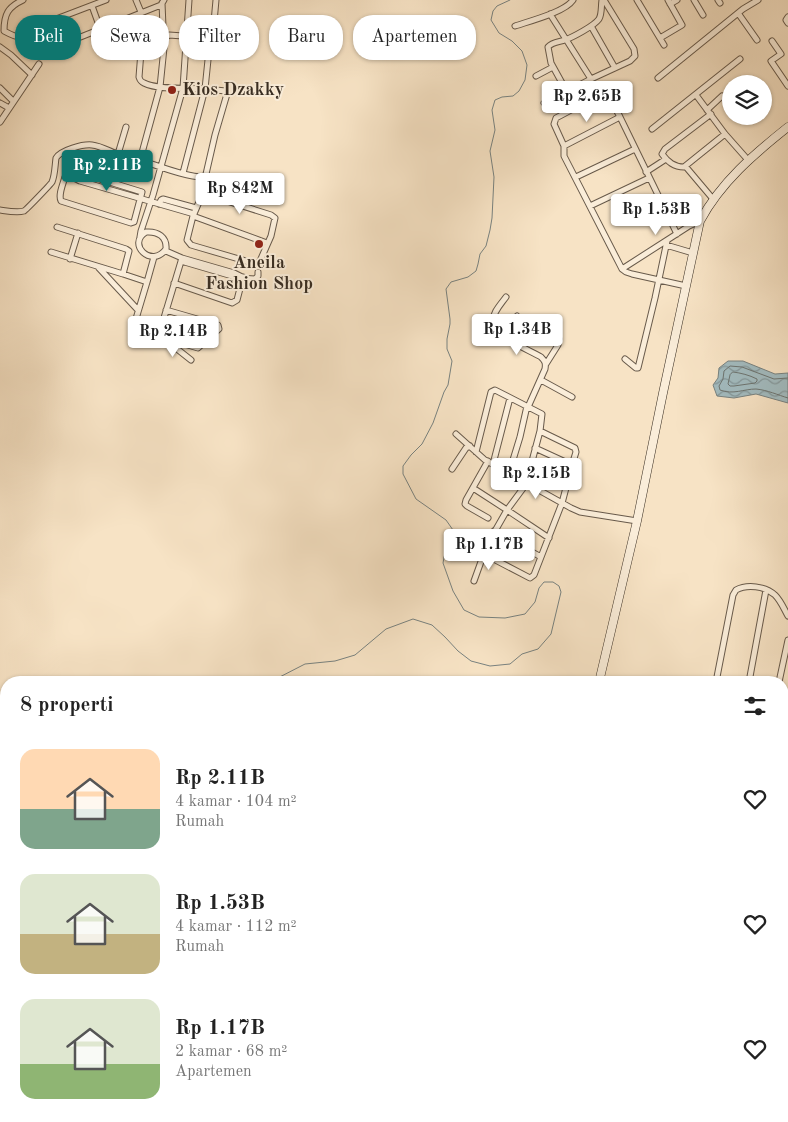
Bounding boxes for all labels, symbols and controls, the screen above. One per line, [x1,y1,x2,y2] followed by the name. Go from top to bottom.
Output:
[15,15,81,60] chip: Beli
[91,15,169,60] chip: Sewa
[179,15,259,60] chip: Filter
[269,15,343,60] chip: Baru
[353,15,476,60] chip: Apartemen
[722,75,772,125] map controls
[722,75,772,125] button: layers
[535,80,639,123] pin: Rp 2.65B
[182,81,284,99] place label: Kios Dzakky
[166,84,178,96] marker: Kios Dzakky
[553,89,621,105] text: Rp 2.65B
[55,150,159,192] pin: Rp 2.11B
[73,158,141,174] text: Rp 2.11B
[194,172,286,215] pin: Rp 842M
[207,181,273,197] text: Rp 842M
[604,194,708,236] pin: Rp 1.53B
[622,202,690,218] text: Rp 1.53B
[253,238,265,250] marker: Aneila Fashion Shop
[205,254,313,293] place label: Aneila Fashion Shop
[465,314,569,356] pin: Rp 1.34B
[121,316,225,358] pin: Rp 2.14B
[483,322,551,338] text: Rp 1.34B
[139,324,207,340] text: Rp 2.14B
[484,458,588,500] pin: Rp 2.15B
[502,466,570,482] text: Rp 2.15B
[437,528,541,571] pin: Rp 1.17B
[455,537,523,553] text: Rp 1.17B
[741,692,769,720] icon: filters
[20,695,114,716] text: 8 properti
[175,768,265,789] text: Rp 2.11B
[60,769,120,829] icon: home
[741,785,769,813] icon: heart
[175,794,297,810] text: 4 kamar · 104 m²
[175,814,224,830] text: Rumah
[175,893,265,914] text: Rp 1.53B
[60,894,120,954] icon: home
[741,910,769,938] icon: heart
[175,919,297,935] text: 4 kamar · 112 m²
[175,939,224,955] text: Rumah
[175,1018,265,1039] text: Rp 1.17B
[60,1019,120,1079] icon: home
[741,1035,769,1063] icon: heart
[175,1044,287,1060] text: 2 kamar · 68 m²
[175,1064,252,1080] text: Apartemen

